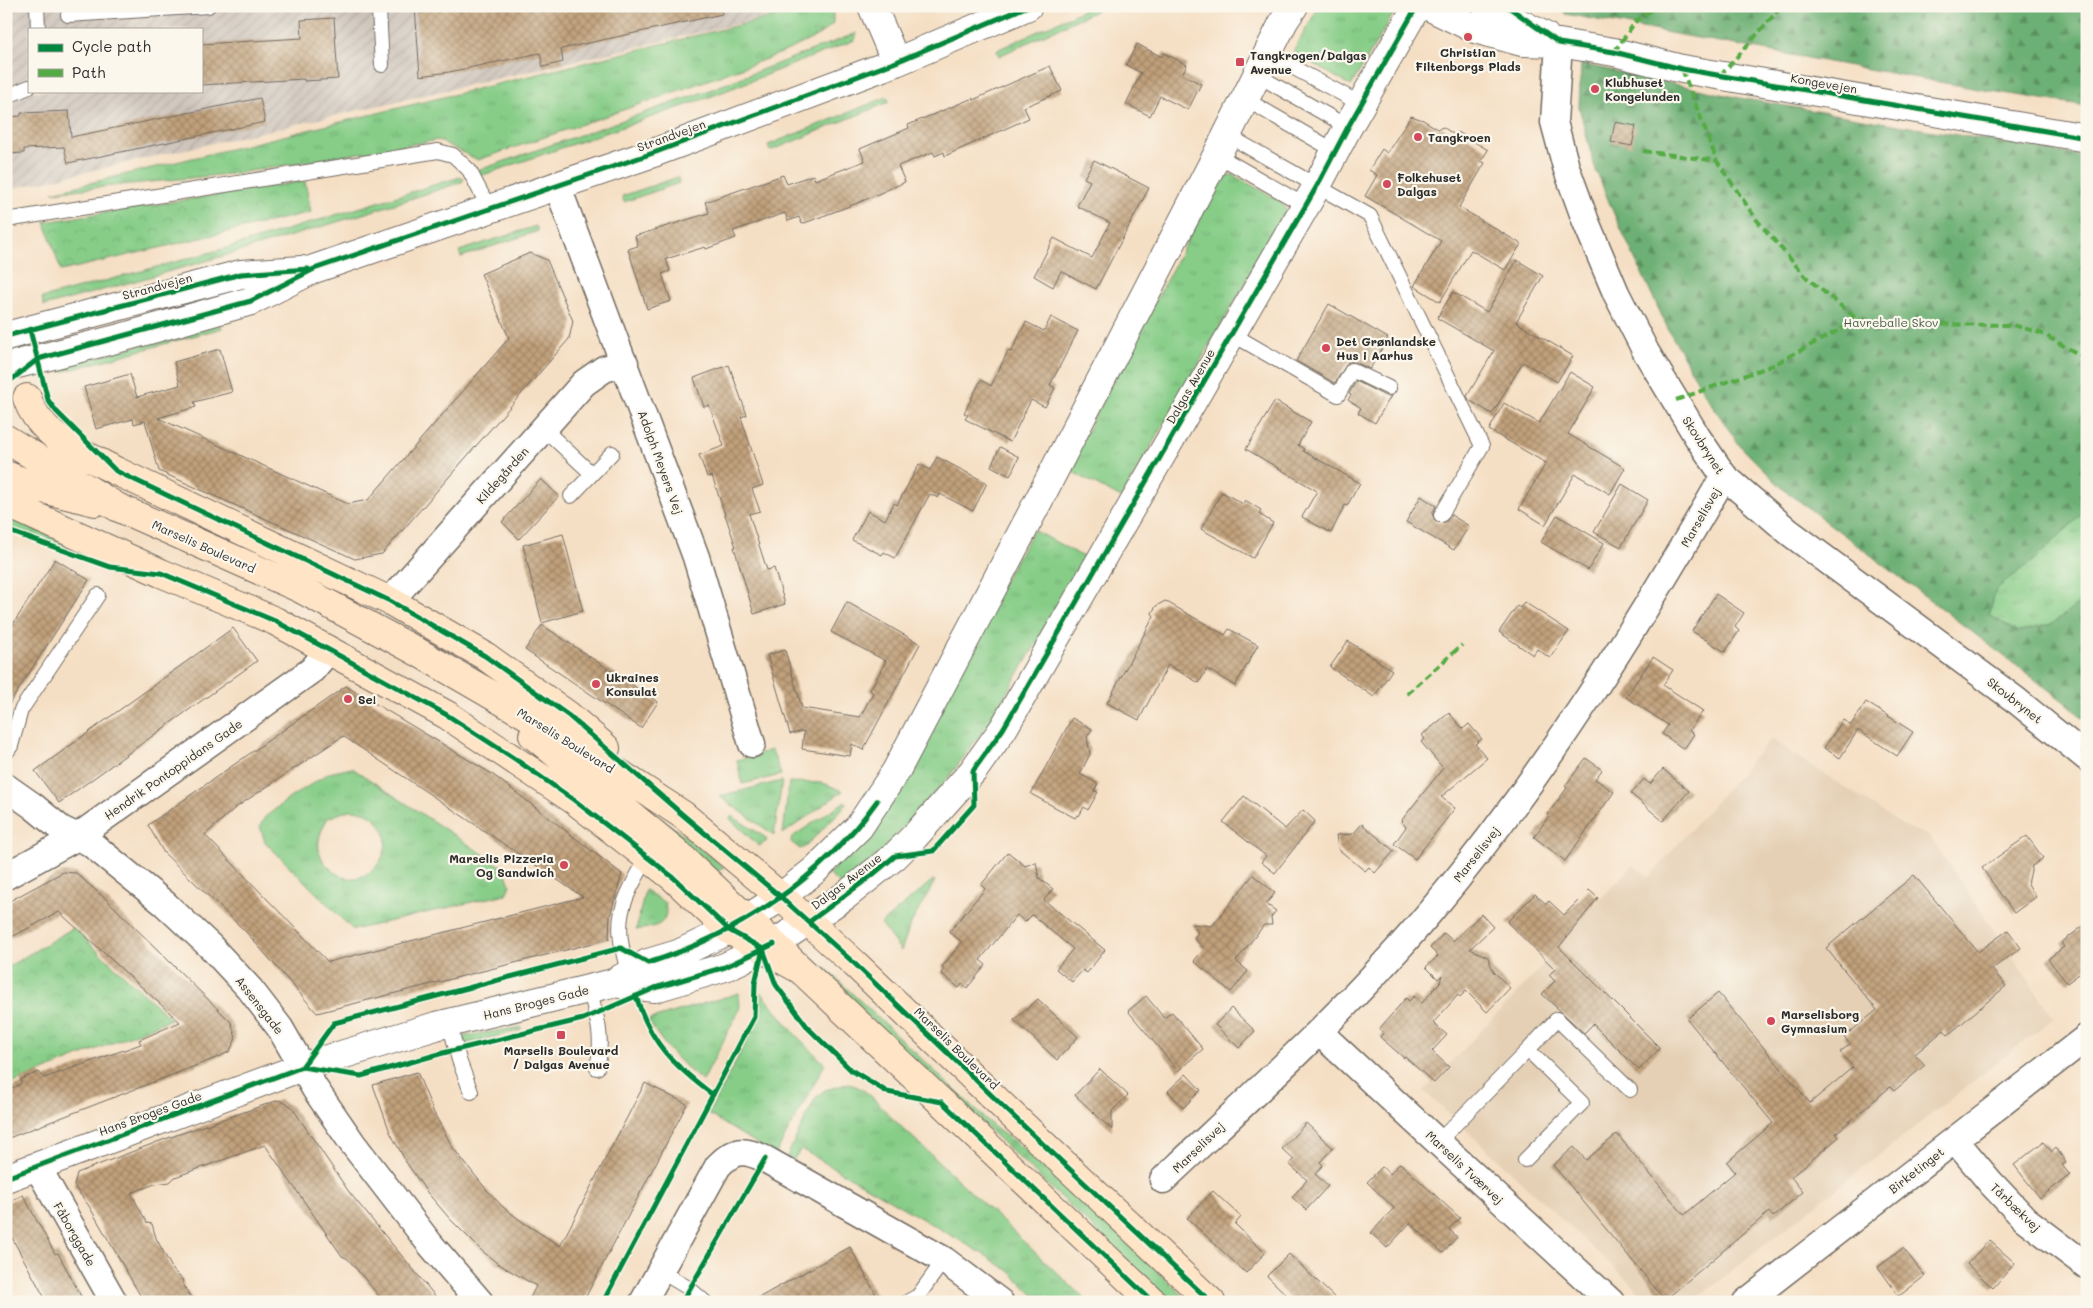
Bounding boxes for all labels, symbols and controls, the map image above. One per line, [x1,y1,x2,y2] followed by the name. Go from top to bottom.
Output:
[28,28,202,92] legend
[1462,31,1474,43] marker: Christian Filtenborgs Plads
[72,36,151,56] text: Cycle path
[1415,44,1521,74] place label: Christian Filtenborgs Plads
[1250,47,1367,77] place label: Tangkrogen/Dalgas Avenue
[1234,56,1246,68] marker: Tangkrogen/Dalgas Avenue
[72,62,106,82] text: Path
[1789,69,1859,97] street label: Kongevejen
[1605,74,1680,104] place label: Klubhuset Kongelunden
[1589,83,1601,95] marker: Klubhuset Kongelunden
[635,115,707,155] street label: Strandvejen
[1428,129,1491,145] place label: Tangkroen
[1412,131,1424,143] marker: Tangkroen
[1397,169,1461,199] place label: Folkehuset Dalgas
[1381,178,1393,190] marker: Folkehuset Dalgas
[120,269,194,303] street label: Strandvejen
[1844,314,1938,330] park label: Havreballe Skov
[1336,333,1436,363] place label: Det Grønlandske Hus i Aarhus
[1320,342,1332,354] marker: Det Grønlandske Hus i Aarhus
[1162,345,1218,427] street label: Dalgas Avenue
[635,408,687,516] street label: Adolph Meyers Vej
[1679,413,1729,477] street label: Skovbrynet
[472,443,532,507] street label: Kildegården
[1676,484,1724,550] street label: Marselisvej
[150,516,259,576] street label: Marselis Boulevard
[606,669,659,699] place label: Ukraines Konsulat
[1984,673,2046,727] street label: Skovbrynet
[590,678,602,690] marker: Ukraines Konsulat
[358,691,376,707] place label: Se!
[342,693,354,705] marker: Se!
[514,704,618,777] street label: Marselis Boulevard
[101,715,245,823] street label: Hendrik Pontoppidans Gade
[1449,823,1503,885] street label: Marselisvej
[807,849,885,913] street label: Dalgas Avenue
[449,850,554,880] place label: Marselis Pizzeria Og Sandwich
[558,859,570,871] marker: Marselis Pizzeria Og Sandwich
[232,973,288,1037] street label: Assensgade
[481,981,591,1023] street label: Hans Broges Gade
[911,1003,1003,1093] street label: Marselis Boulevard
[1781,1006,1859,1036] place label: Marselisborg Gymnasium
[1765,1015,1777,1027] marker: Marselisborg Gymnasium
[555,1029,567,1041] marker: Marselis Boulevard / Dalgas Avenue
[504,1042,619,1072] place label: Marselis Boulevard / Dalgas Avenue
[96,1087,204,1139] street label: Hans Broges Gade
[1168,1118,1228,1176] street label: Marselisvej
[1423,1127,1507,1207] street label: Marselis Tværvej
[1885,1143,1947,1197] street label: Birketinget
[1987,1179,2045,1235] street label: Tårbækvej
[50,1199,100,1269] street label: Fåborggade

